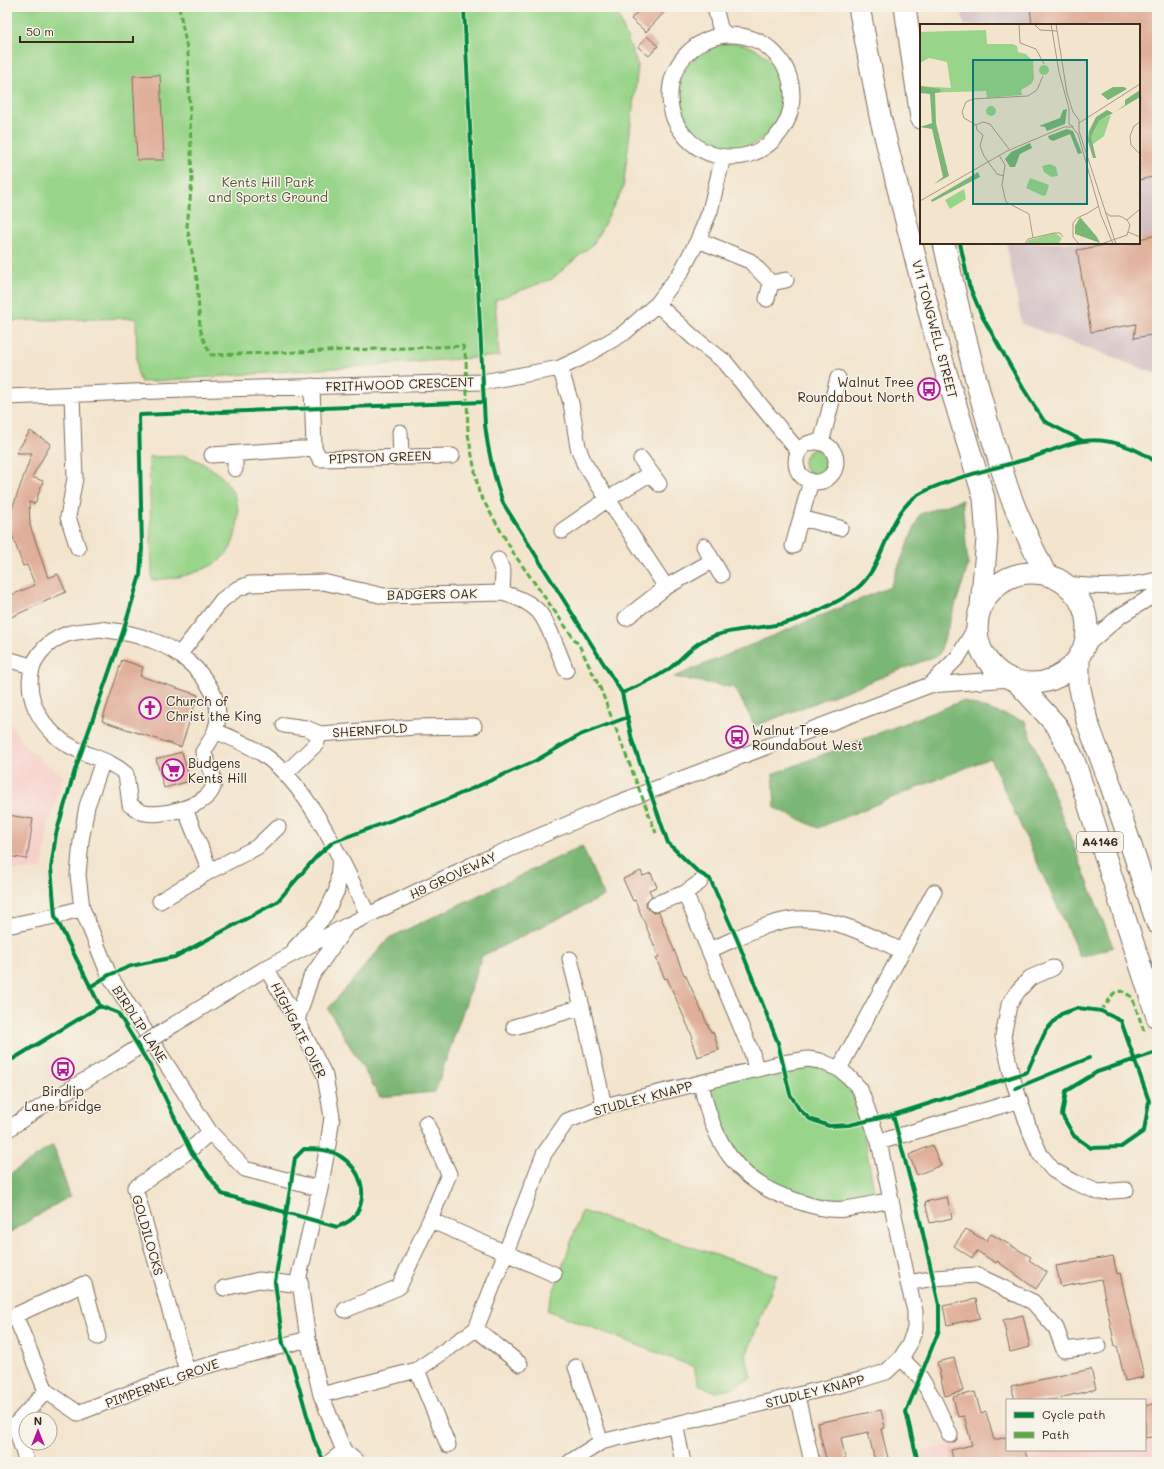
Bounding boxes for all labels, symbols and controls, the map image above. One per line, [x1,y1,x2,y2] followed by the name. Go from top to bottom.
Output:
[20,18,133,44] scale bar
[26,23,54,39] text: 50 m
[920,24,1140,244] inset map
[208,173,328,205] park label: Kents Hill Park and Sports Ground
[909,258,962,400] street label: V11 TONGWELL STREET
[325,372,475,395] street label: FRITHWOOD CRESCENT
[797,373,914,405] place label: Walnut Tree Roundabout North
[916,376,942,402] bus stop icon: Walnut Tree Roundabout North
[328,446,432,467] street label: PIPSTON GREEN
[387,584,477,603] street label: BADGERS OAK
[166,692,261,724] place label: Church of Christ the King
[137,695,163,721] church icon: Church of Christ the King
[332,718,408,741] street label: SHERNFOLD
[752,721,863,753] place label: Walnut Tree Roundabout West
[724,724,750,750] bus stop icon: Walnut Tree Roundabout West
[188,754,247,786] place label: Budgens Kents Hill
[160,757,186,783] supermarket icon: Budgens Kents Hill
[1077,832,1123,852] road number: A4146
[407,847,499,902] street label: H9 GROVEWAY
[268,979,331,1081] street label: HIGHGATE OVER
[109,982,172,1065] street label: BIRDLIP LANE
[50,1056,76,1082] bus stop icon: Birdlip Lane bridge
[592,1076,694,1119] street label: STUDLEY KNAPP
[25,1082,101,1114] place label: Birdlip Lane bridge
[129,1193,168,1277] street label: GOLDILOCKS
[103,1354,221,1411] street label: PIMPERNEL GROVE
[764,1370,866,1411] street label: STUDLEY KNAPP
[1006,1399,1146,1451] legend
[1042,1406,1105,1422] text: Cycle path
[18,1411,58,1451] north arrow
[34,1413,42,1428] text: N
[1042,1426,1069,1442] text: Path

